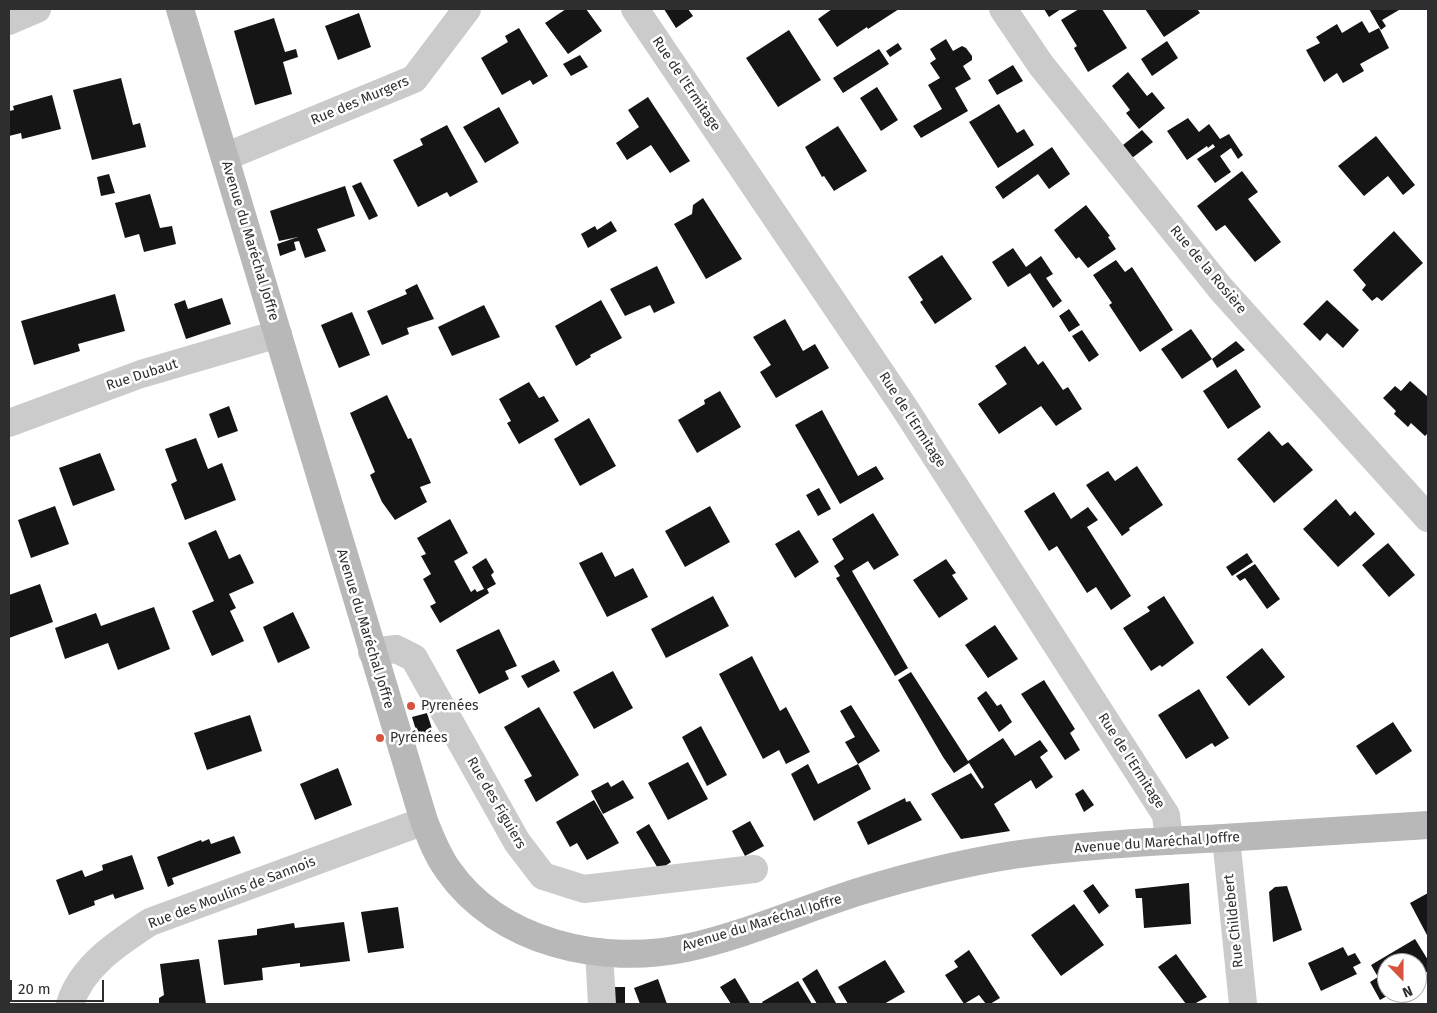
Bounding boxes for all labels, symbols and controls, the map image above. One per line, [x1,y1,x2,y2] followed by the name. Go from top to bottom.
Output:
[648,34,724,134] street label: Rue de l'Ermitage
[308,73,412,129] street label: Rue des Murgers
[218,159,282,323] street label: Avenue du Maréchal Joffre
[1166,222,1250,318] street label: Rue de la Rosière
[104,356,180,394] street label: Rue Dubaut
[875,369,949,471] street label: Rue de l'Ermitage
[333,547,397,711] street label: Avenue du Maréchal Joffre
[421,698,479,714] place label: Pyrenées
[405,700,417,712] marker: Pyrenées
[1094,710,1168,812] street label: Rue de l'Ermitage
[390,730,448,746] place label: Pyrénées
[374,732,386,744] marker: Pyrénées
[463,754,529,852] street label: Rue des Figuiers
[1074,829,1240,857] street label: Avenue du Maréchal Joffre
[146,853,318,933] street label: Rue des Moulins de Sannois
[1221,873,1247,969] street label: Rue Childebert
[680,891,844,955] street label: Avenue du Maréchal Joffre
[1377,953,1427,1003] north arrow
[12,970,106,1002] scale bar
[18,980,51,998] text: 20 m
[1400,982,1415,1001] text: N

